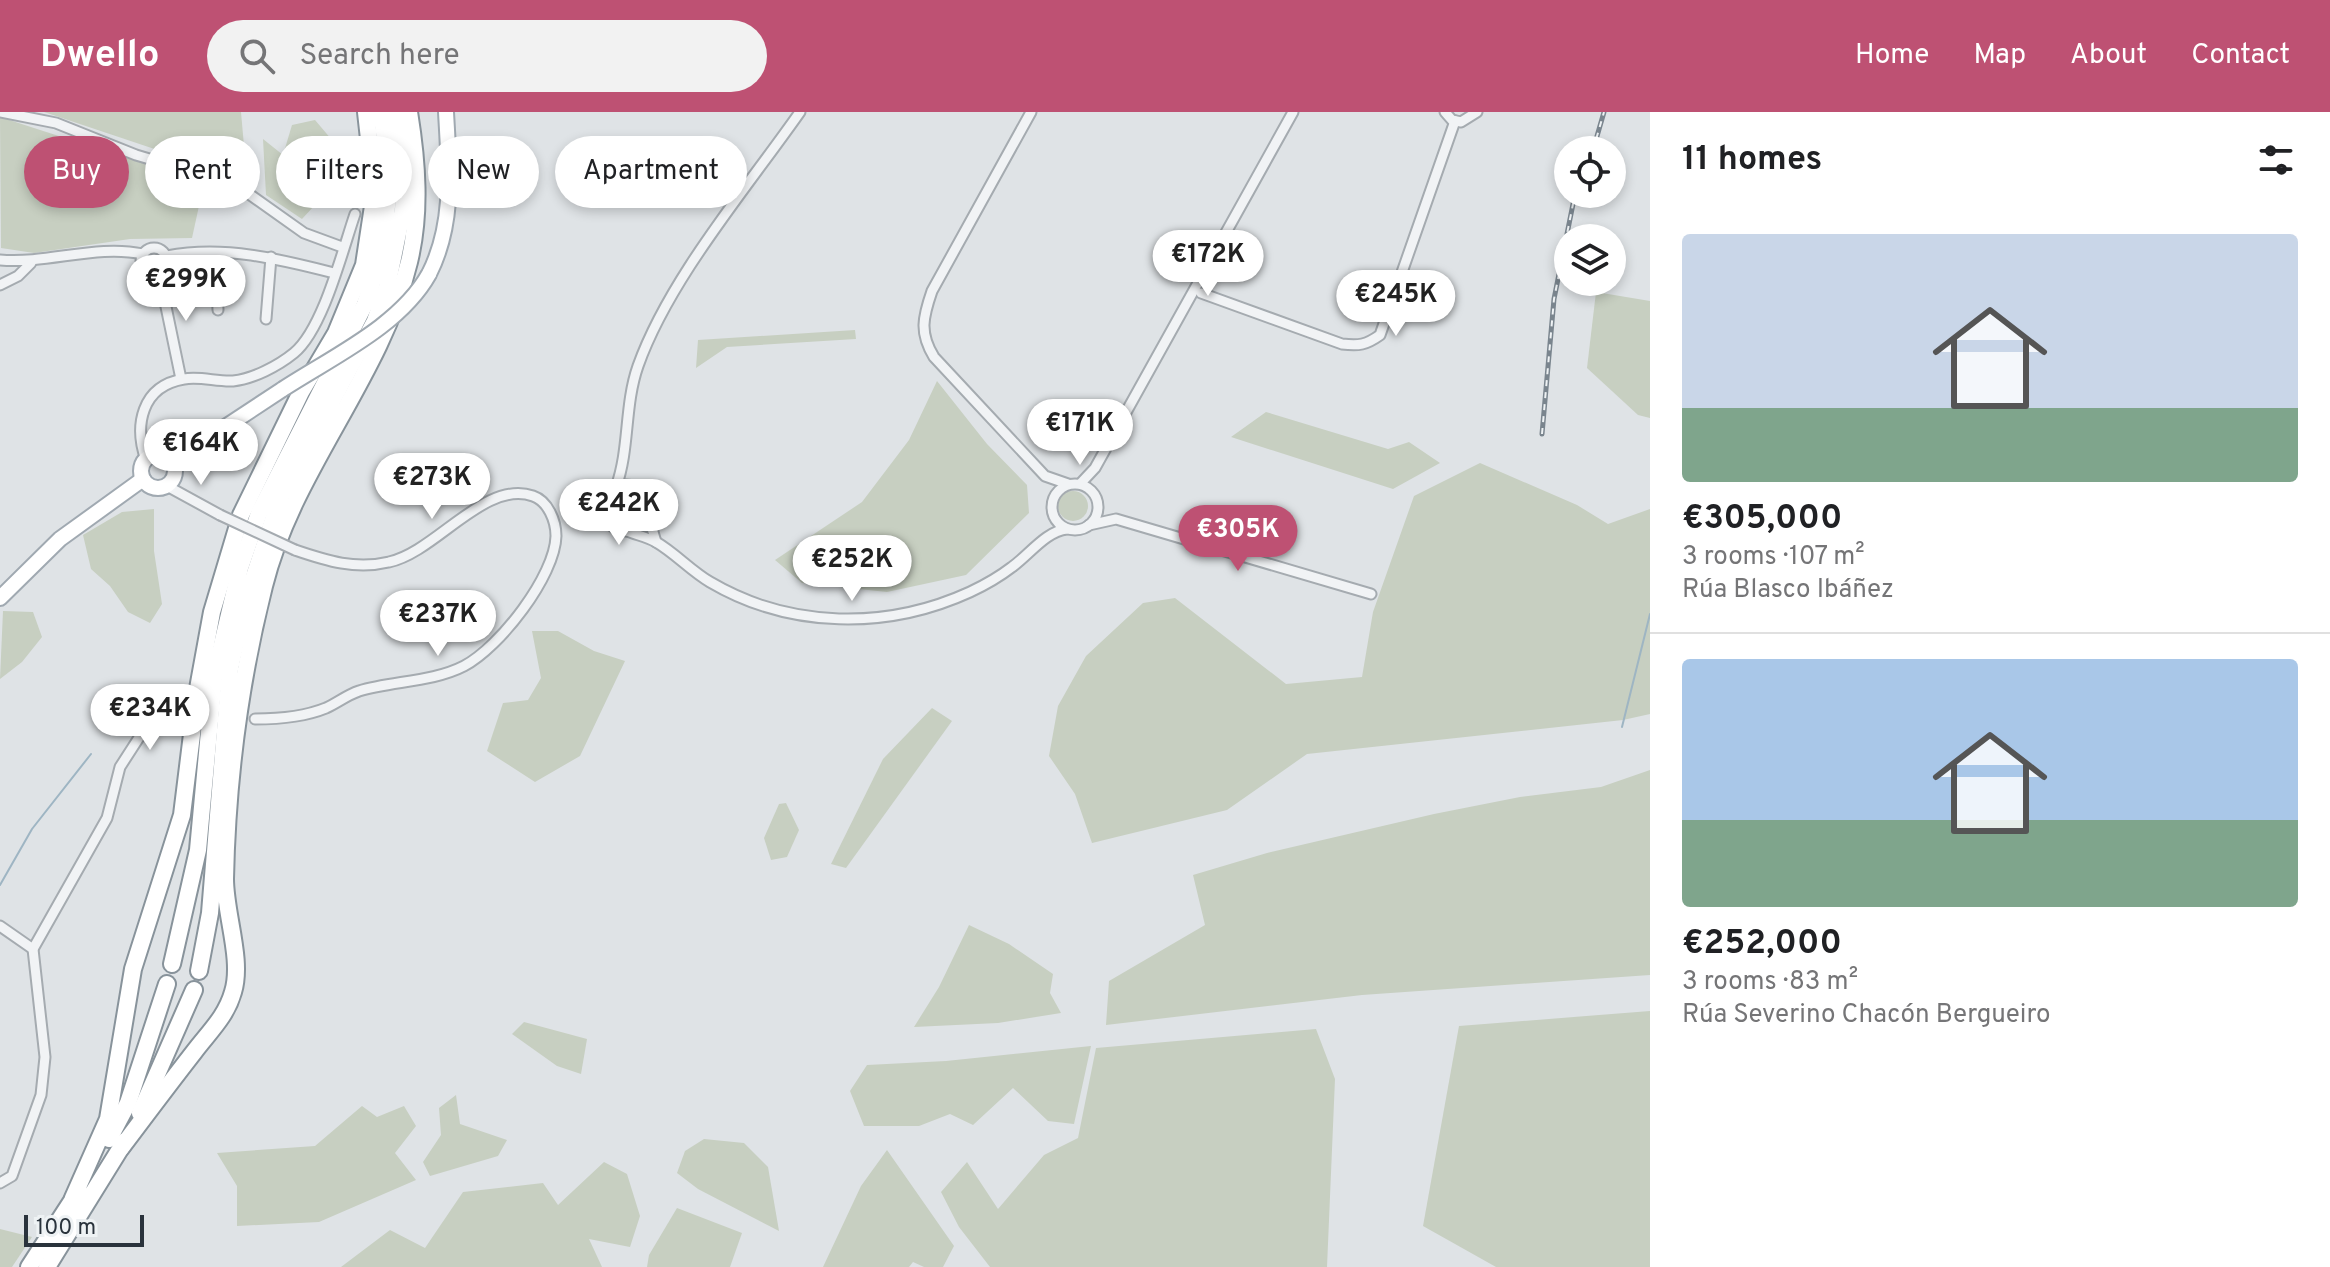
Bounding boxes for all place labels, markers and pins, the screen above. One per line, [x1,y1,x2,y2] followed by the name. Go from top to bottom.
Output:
[1152,230,1264,298] pin: €172K
[130,255,242,323] pin: €299K
[1340,270,1452,338] pin: €245K
[1024,399,1136,467] pin: €171K
[145,419,257,487] pin: €164K
[376,453,488,521] pin: €273K
[563,479,675,547] pin: €242K
[1182,505,1294,573] pin: €305K
[796,535,908,603] pin: €252K
[382,590,494,658] pin: €237K
[94,684,206,752] pin: €234K

